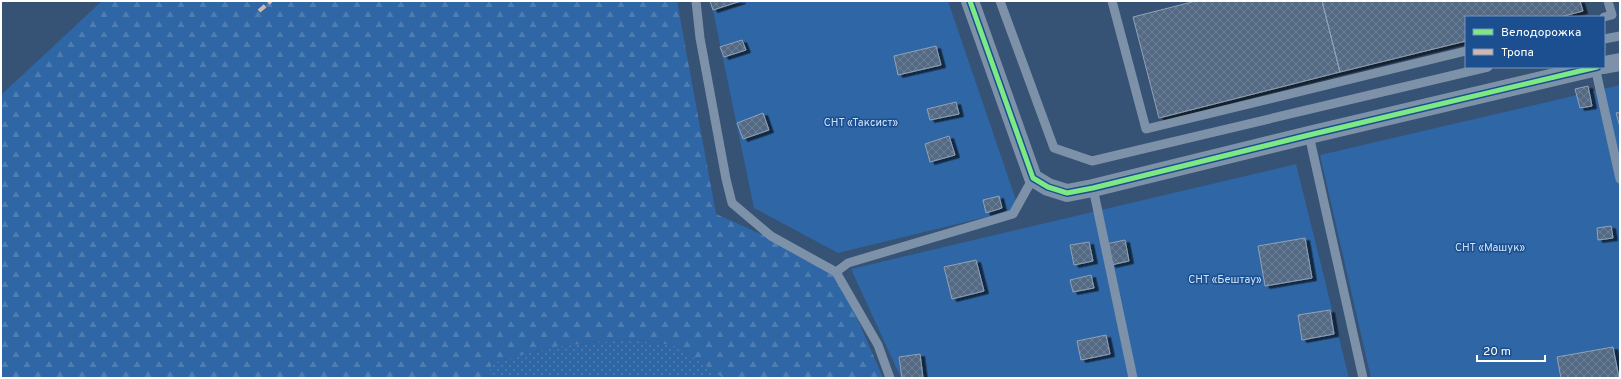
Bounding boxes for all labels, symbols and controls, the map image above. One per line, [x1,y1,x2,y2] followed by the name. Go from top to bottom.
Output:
[1465,16,1605,68] legend
[1501,25,1581,41] text: Велодорожка
[1501,45,1534,61] text: Тропа
[824,116,899,130] park label: СНТ «Таксист»
[1455,241,1525,255] park label: СНТ «Машук»
[1188,273,1262,287] park label: СНТ «Бештау»
[1477,337,1545,363] scale bar
[1483,344,1511,360] text: 20 m

